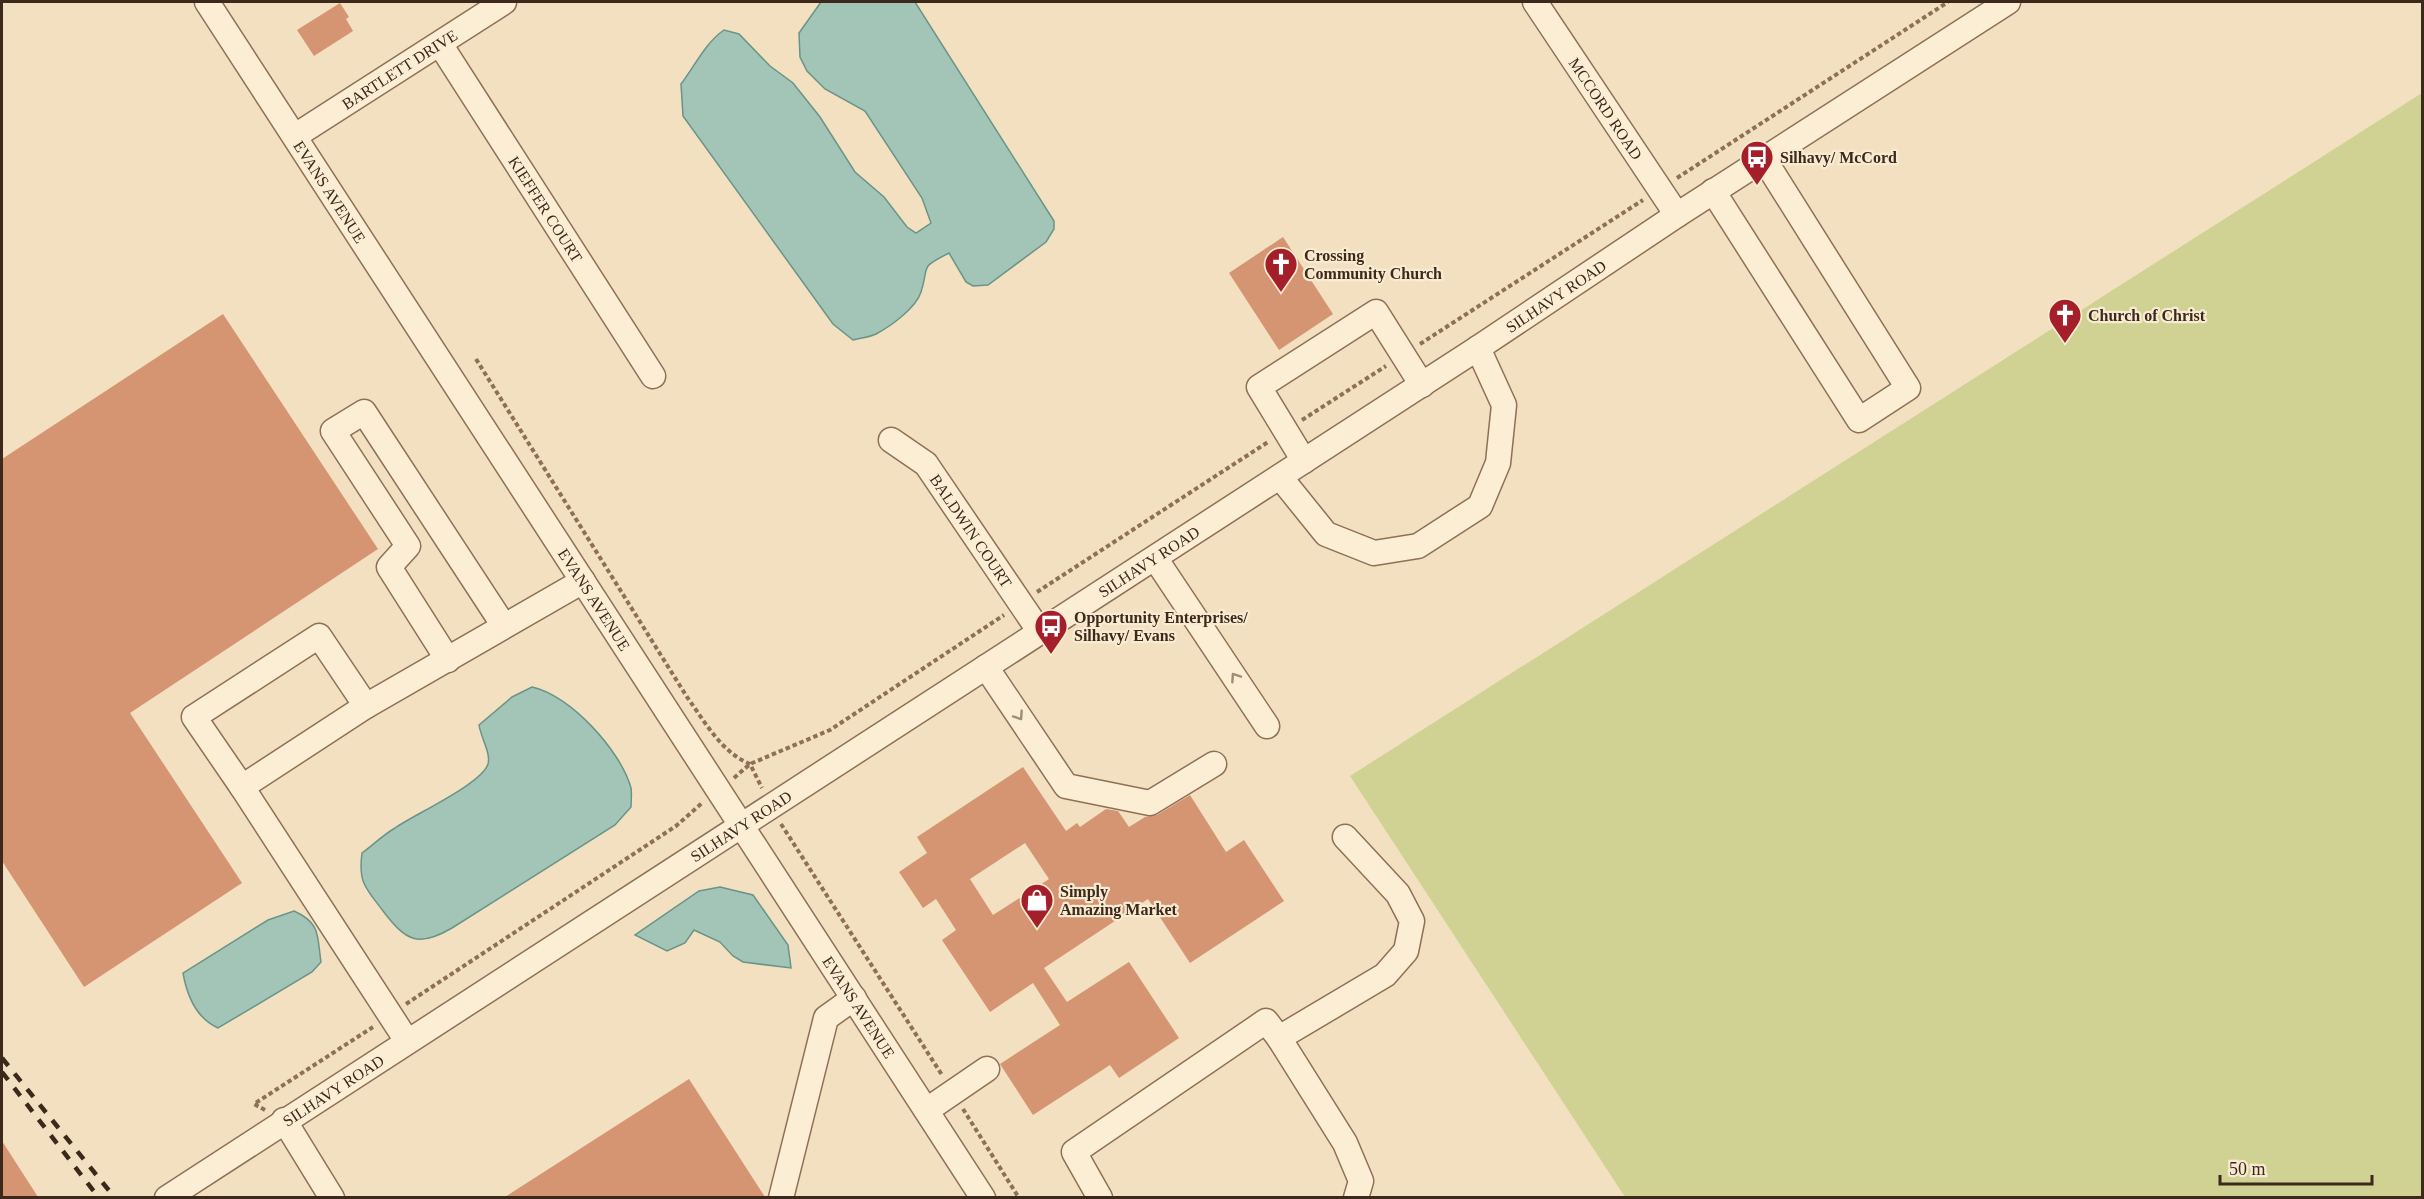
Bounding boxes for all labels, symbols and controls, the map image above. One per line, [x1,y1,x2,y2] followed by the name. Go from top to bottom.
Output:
[339,26,460,112] street label: BARTLETT DRIVE
[1566,54,1646,163] street label: MCCORD ROAD
[291,137,369,246] street label: EVANS AVENUE
[1739,139,1775,186] bus stop icon: Silhavy/ McCord
[1780,149,1897,167] place label: Silhavy/ McCord
[506,153,586,265] street label: KIEFFER COURT
[1263,246,1299,293] church icon: Crossing Community Church
[1304,247,1442,283] place label: Crossing Community Church
[1502,256,1609,336] street label: SILHAVY ROAD
[2047,297,2083,344] church icon: Church of Christ
[2088,307,2206,324] place label: Church of Christ
[927,471,1016,591] street label: BALDWIN COURT
[1095,523,1202,600] street label: SILHAVY ROAD
[555,545,634,653] street label: EVANS AVENUE
[1033,608,1069,655] bus stop icon: Opportunity Enterprises/ Silhavy/ Evans
[1074,609,1248,645] place label: Opportunity Enterprises/ Silhavy/ Evans
[1231,673,1242,684] one-way arrow
[1012,709,1023,720] one-way arrow
[687,787,795,865] street label: SILHAVY ROAD
[1019,882,1055,929] shop icon: Simply Amazing Market
[1060,883,1178,919] place label: Simply Amazing Market
[820,953,898,1061] street label: EVANS AVENUE
[279,1051,387,1129] street label: SILHAVY ROAD
[2220,1148,2372,1186] scale bar
[2229,1159,2266,1179] text: 50 m

